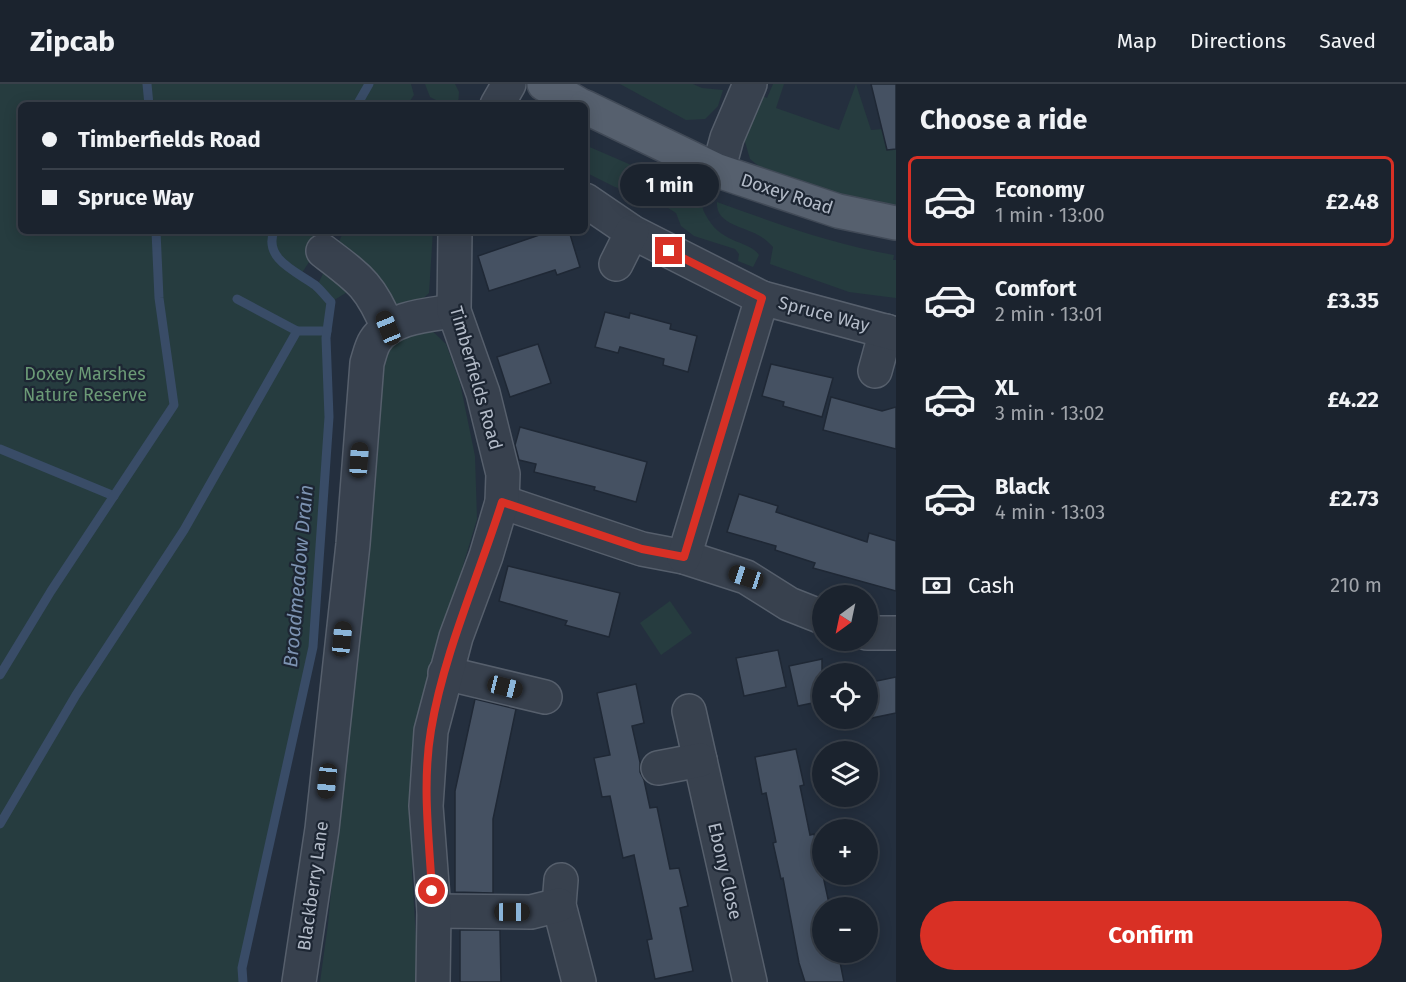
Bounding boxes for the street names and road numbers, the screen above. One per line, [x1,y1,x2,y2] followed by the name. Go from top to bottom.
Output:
[738,169,836,219] street label: Doxey Road
[776,291,872,337] street label: Spruce Way
[445,304,507,452] street label: Timberfields Road
[293,820,333,952] street label: Blackberry Lane
[703,820,747,922] street label: Ebony Close

